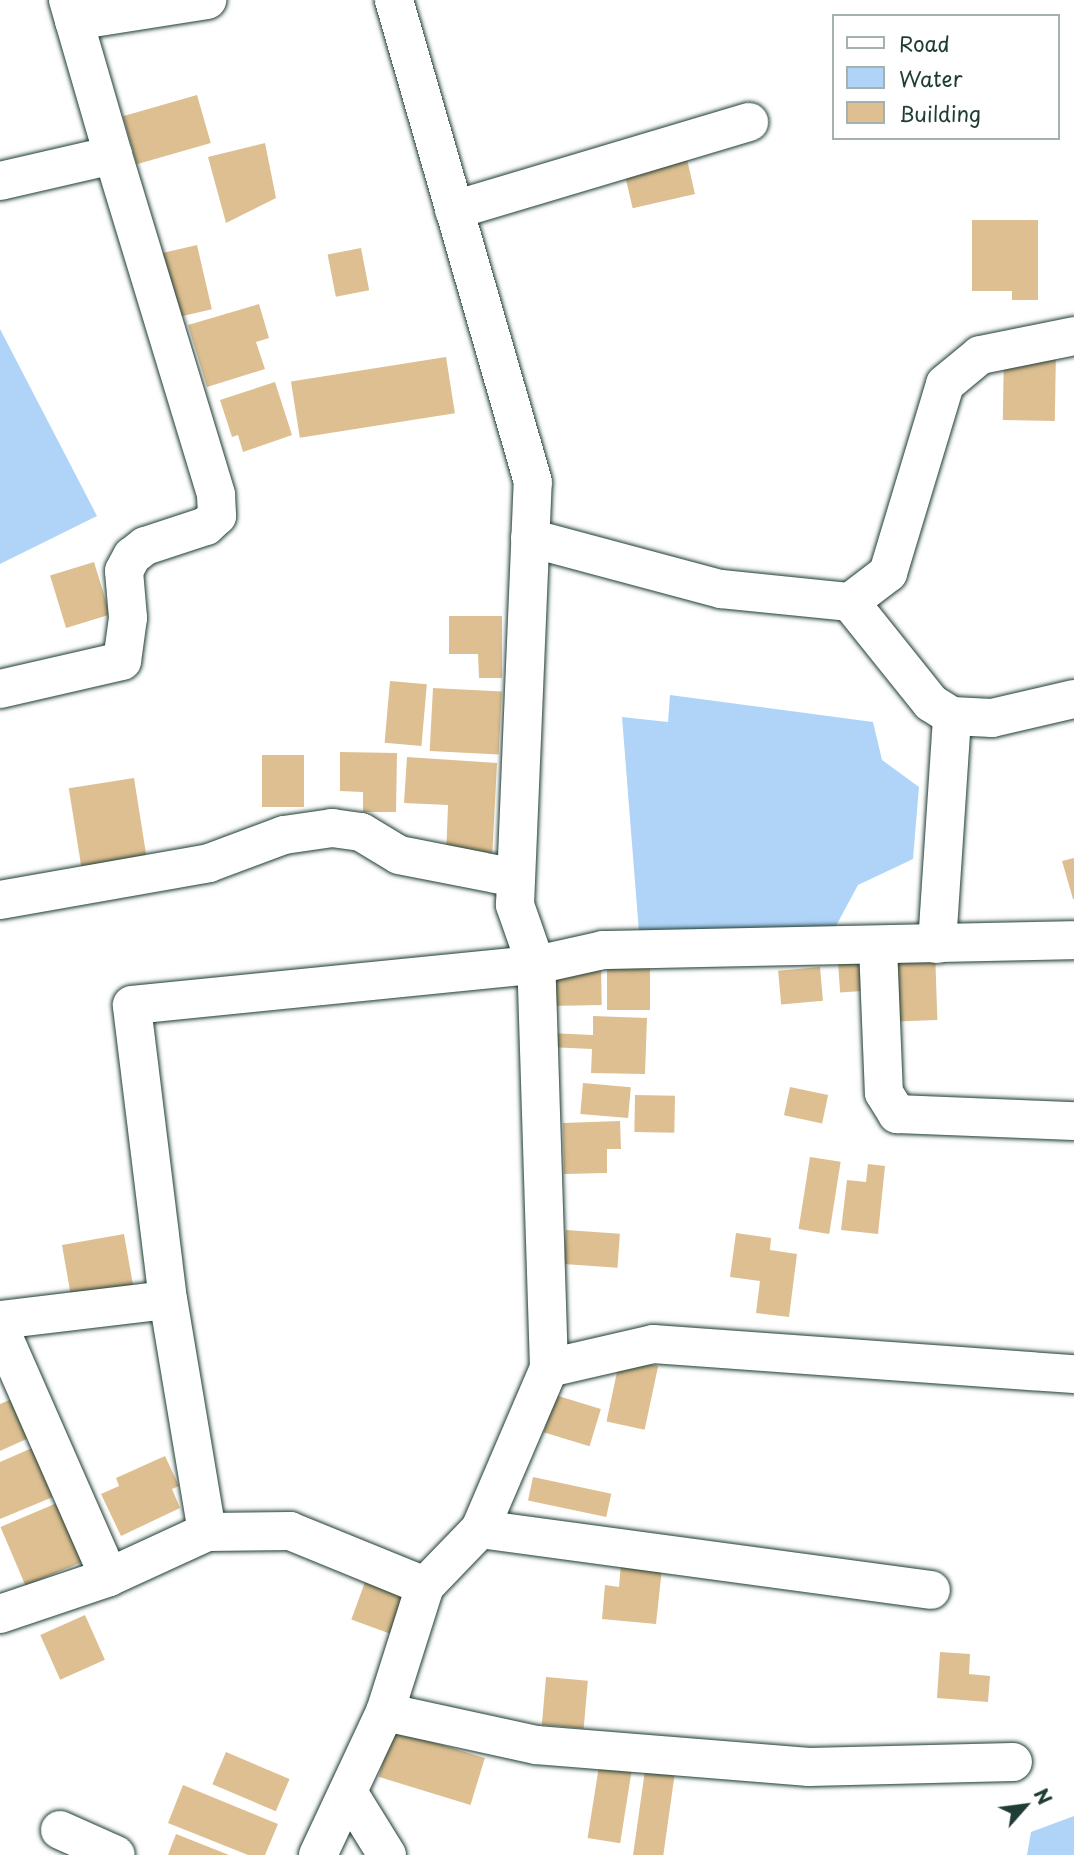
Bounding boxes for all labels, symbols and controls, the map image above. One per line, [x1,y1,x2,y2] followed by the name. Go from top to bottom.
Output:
[832,14,1060,140] legend
[899,27,950,59] text: Road
[899,62,962,94] text: Water
[899,97,981,129] text: Building
[990,1771,1060,1841] north arrow
[1028,1783,1059,1809] text: N

